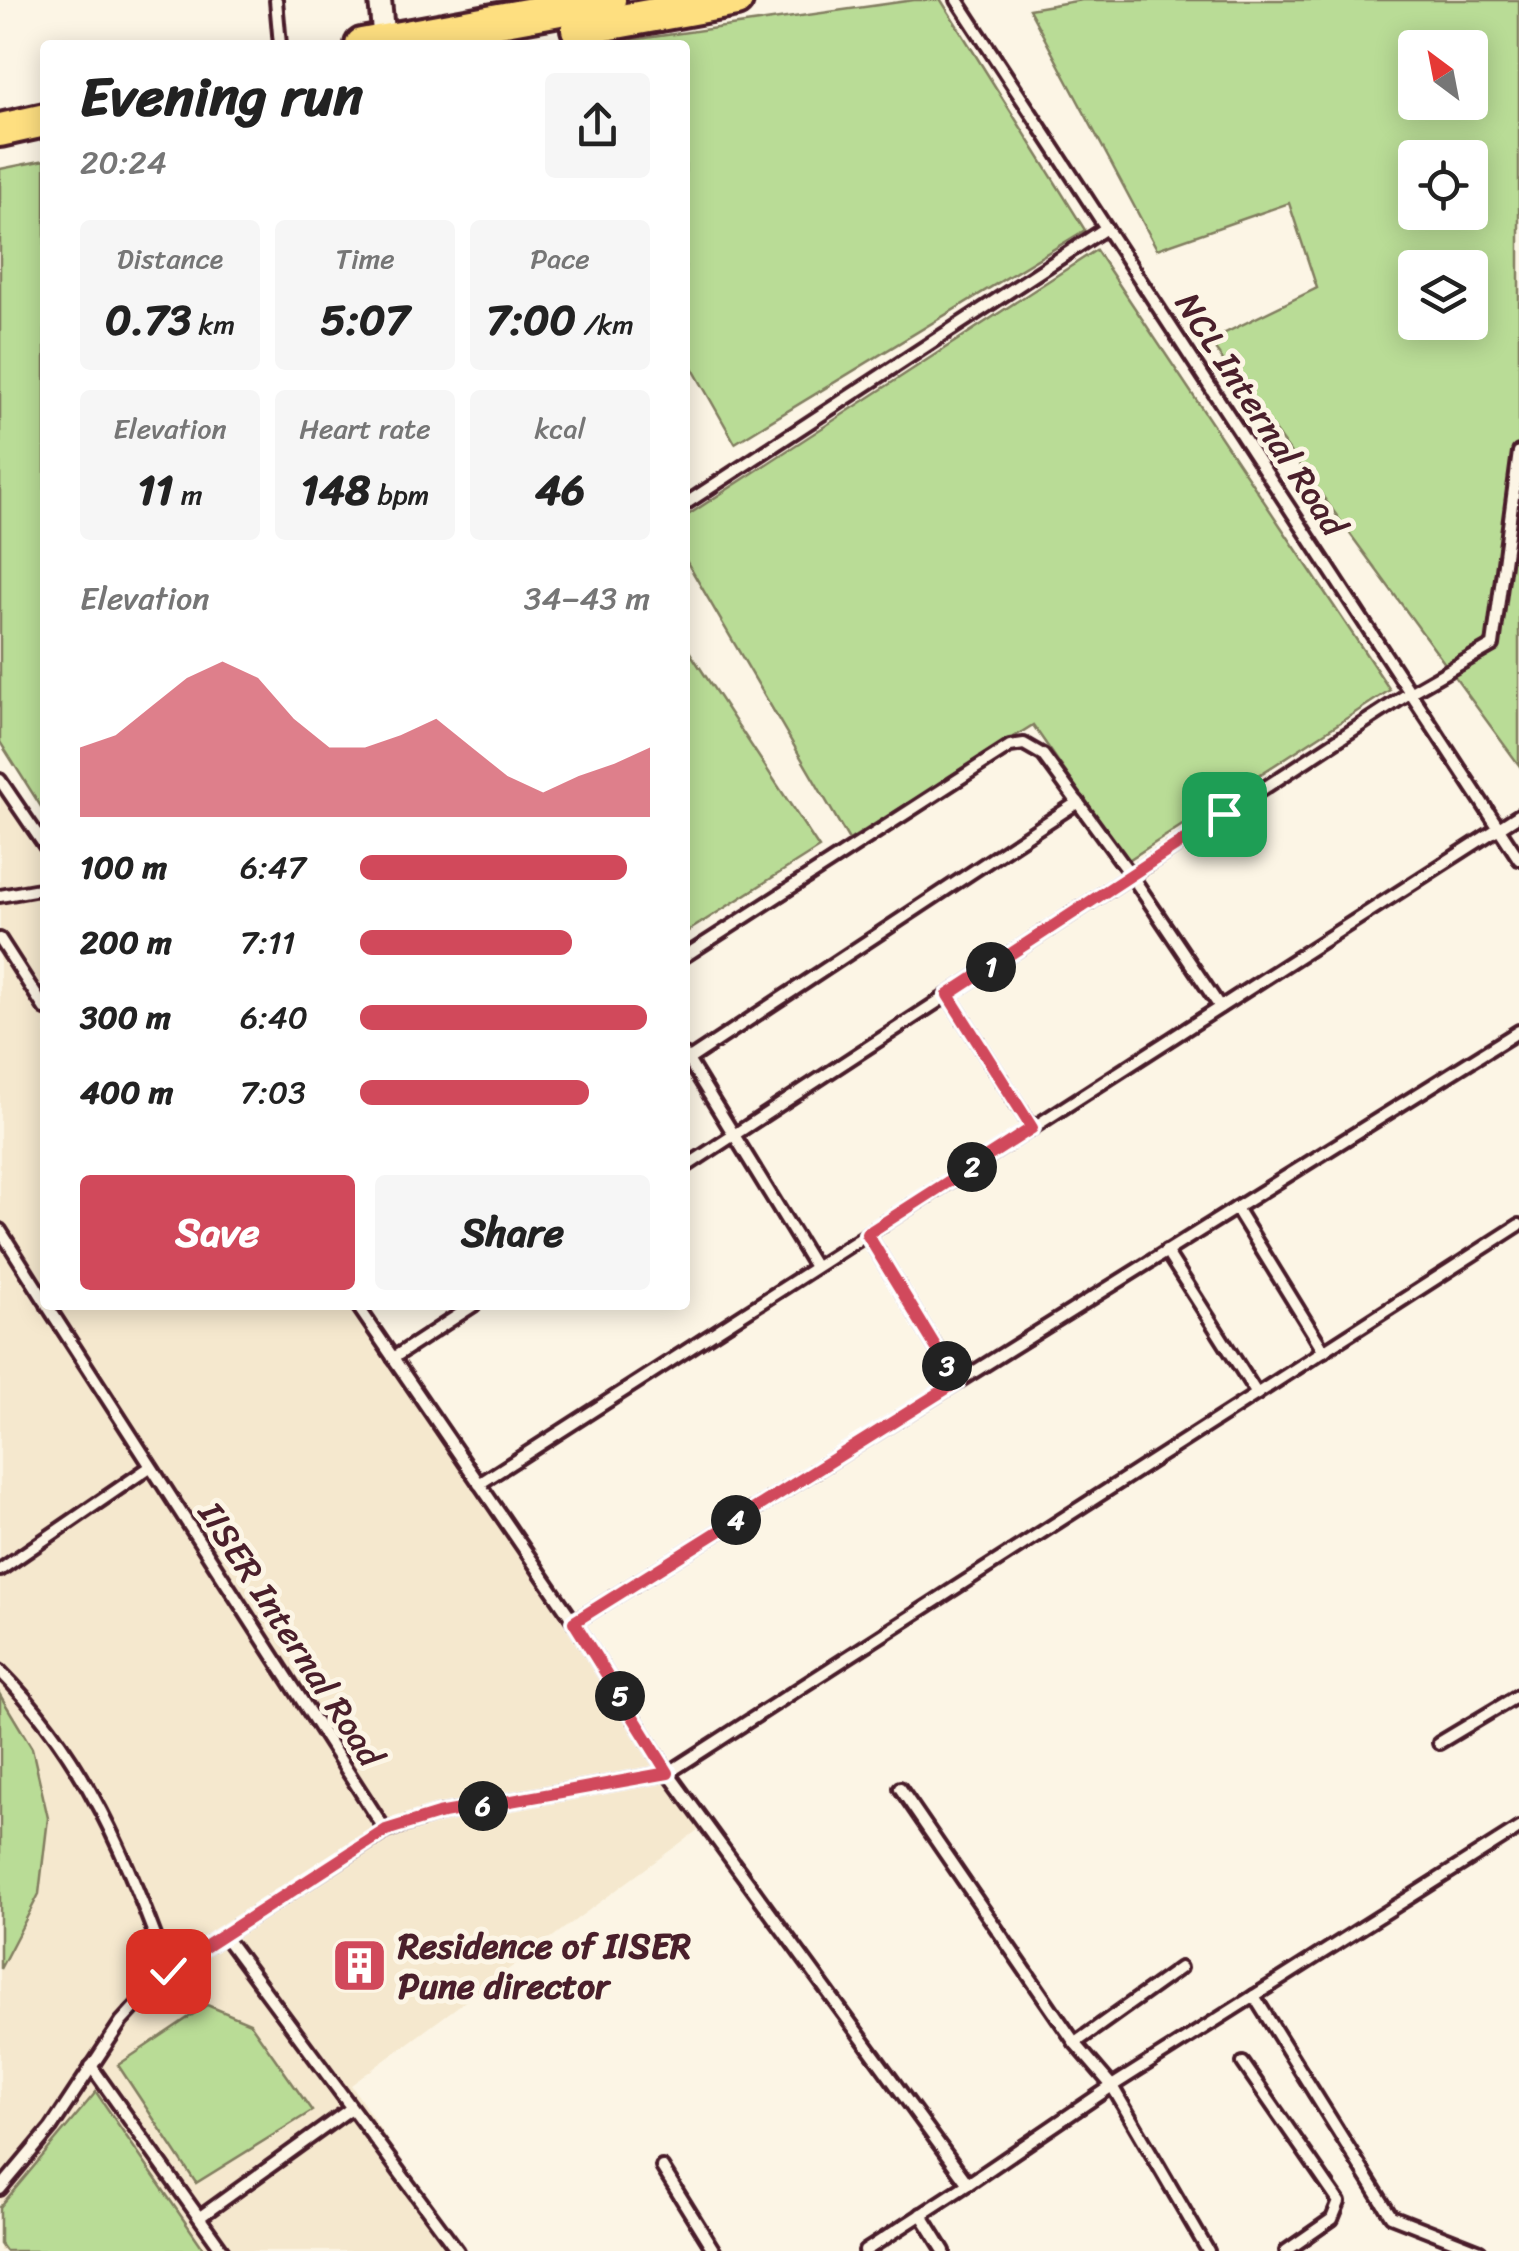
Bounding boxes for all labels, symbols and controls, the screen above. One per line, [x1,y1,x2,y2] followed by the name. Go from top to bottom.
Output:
[1398,30,1488,120] north arrow
[1398,30,1488,340] map controls
[80,48,363,145] text: Evening run
[545,73,650,178] button: share
[80,134,167,191] text: 20:24
[1398,140,1488,230] button: locate
[117,234,223,283] text: Distance
[335,234,395,283] text: Time
[530,234,590,283] text: Pace
[1398,250,1488,340] button: layers
[1158,279,1365,551] street label: NCL Internal Road
[105,283,191,357] text: 0.73
[321,283,409,357] text: 5:07
[486,283,576,357] text: 7:00
[191,300,235,349] text: km
[576,300,634,349] text: /km
[113,404,227,453] text: Elevation
[299,404,431,453] text: Heart rate
[535,404,585,453] text: kcal
[138,453,174,527] text: 11
[301,453,370,527] text: 148
[535,453,585,527] text: 46
[174,470,202,519] text: m
[370,470,429,519] text: bpm
[80,570,210,627] text: Elevation
[524,570,650,627] text: 34–43 m
[1182,772,1267,857] pin
[1197,787,1252,842] icon: arrive
[80,839,167,896] text: 100 m
[240,839,306,896] text: 6:47
[80,914,172,971] text: 200 m
[240,914,295,971] text: 7:11
[966,942,1016,992] pin: 1
[985,942,997,991] text: 1
[80,989,171,1046] text: 300 m
[240,989,308,1046] text: 6:40
[80,1064,173,1121] text: 400 m
[240,1064,306,1121] text: 7:03
[947,1142,997,1192] pin: 2
[964,1142,980,1191] text: 2
[80,1175,355,1290] button: Save
[375,1175,650,1290] button: Share
[922,1341,972,1391] pin: 3
[939,1341,955,1390] text: 3
[181,1488,402,1782] street label: IISER Internal Road
[711,1495,761,1545] pin: 4
[727,1495,745,1544] text: 4
[595,1671,645,1721] pin: 5
[611,1671,629,1720] text: 5
[458,1781,508,1831] pin: 6
[475,1781,491,1830] text: 6
[397,1915,691,2017] place label: Residence of IISER Pune director
[126,1929,211,2014] pin
[329,1936,389,1996] building icon: Residence of IISER Pune director
[141,1944,196,1999] icon: check

